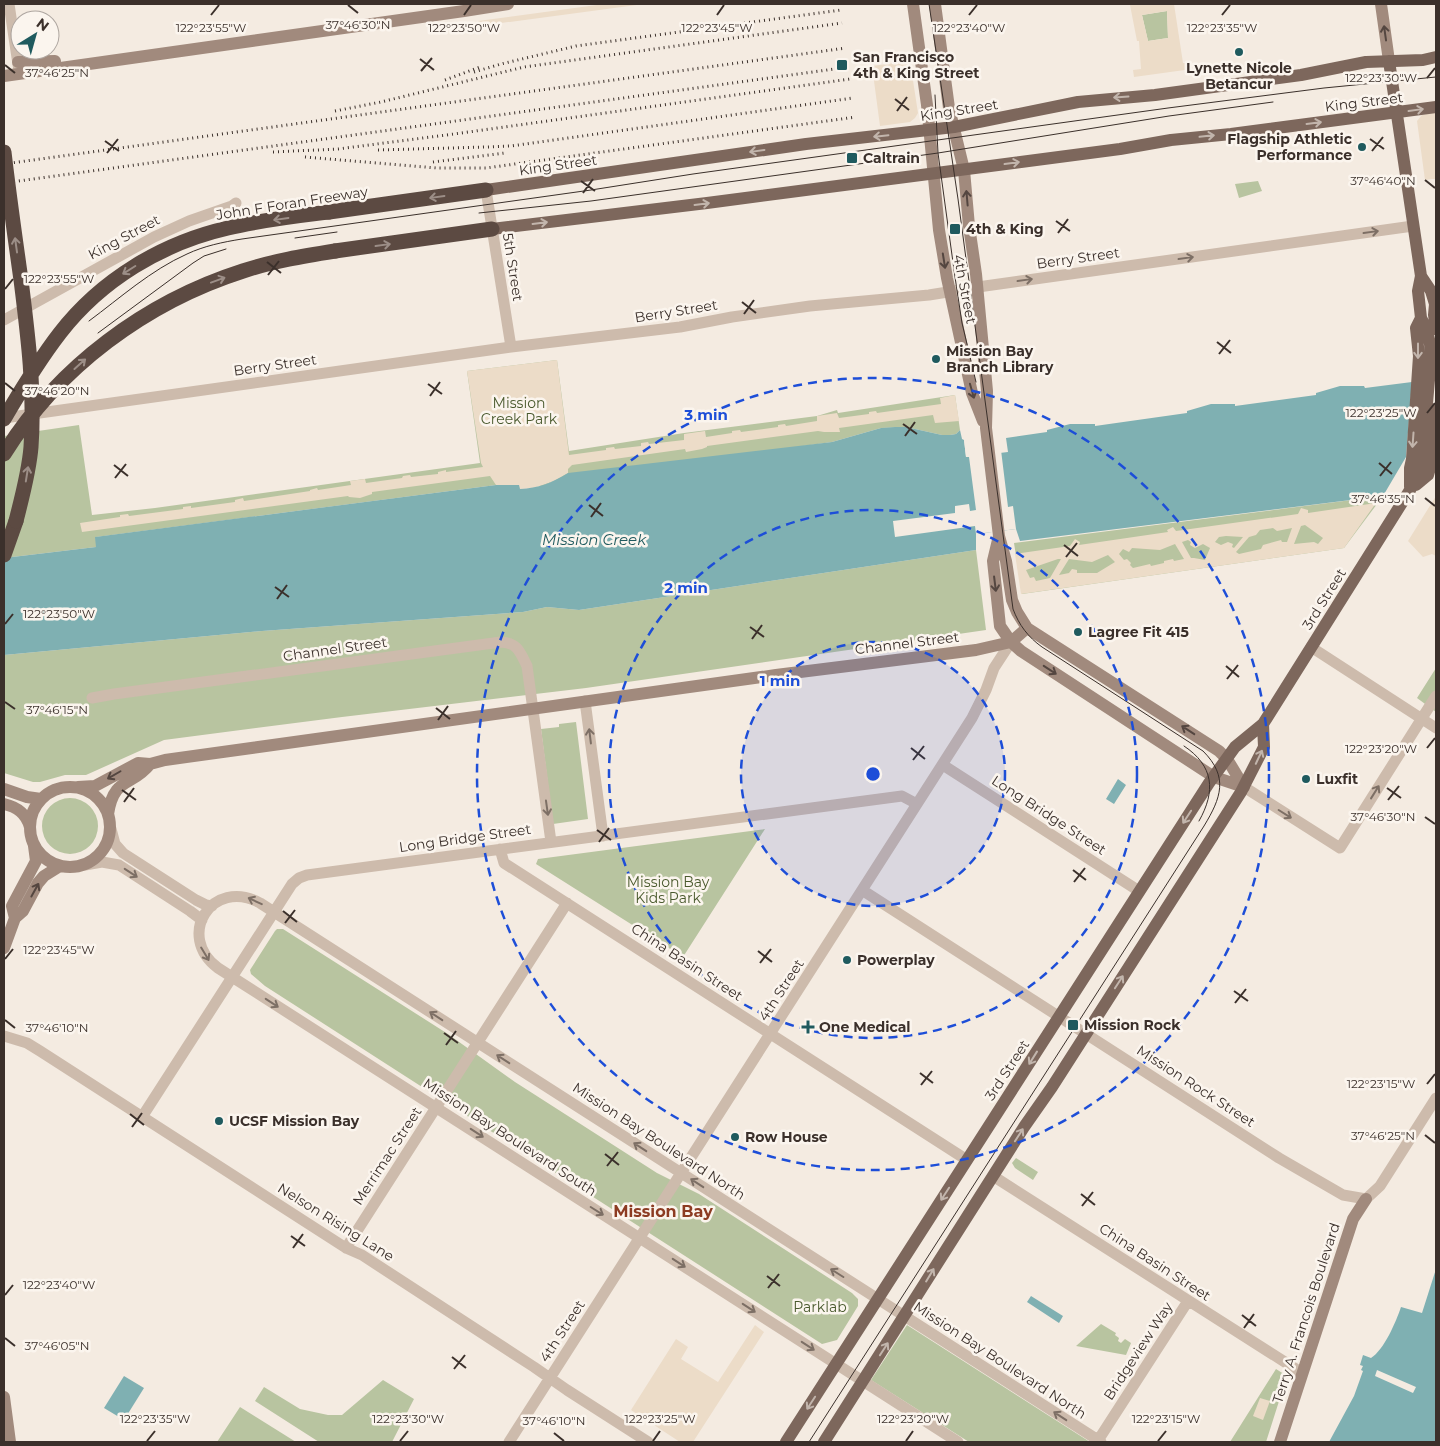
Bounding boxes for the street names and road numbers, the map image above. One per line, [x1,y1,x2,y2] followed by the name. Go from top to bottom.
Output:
[1324,88,1404,116] street label: King Street
[919,95,1000,125] street label: King Street
[518,151,599,179] street label: King Street
[214,182,370,224] street label: John F Foran Freeway
[85,210,163,263] street label: King Street
[499,231,527,303] street label: 5th Street
[1035,243,1121,273] street label: Berry Street
[949,253,981,326] street label: 4th Street
[633,296,719,326] street label: Berry Street
[232,350,318,380] street label: Berry Street
[1298,565,1350,633] street label: 3rd Street
[854,628,960,658] street label: Channel Street
[282,633,388,665] street label: Channel Street
[988,771,1110,859] street label: Long Bridge Street
[398,820,532,856] street label: Long Bridge Street
[628,919,746,1005] street label: China Basin Street
[754,955,808,1024] street label: 4th Street
[981,1036,1033,1104] street label: 3rd Street
[1133,1041,1259,1131] street label: Mission Rock Street
[420,1074,600,1200] street label: Mission Bay Boulevard South
[569,1078,749,1204] street label: Mission Bay Boulevard North
[349,1103,426,1209] street label: Merrimac Street
[274,1179,398,1265] street label: Nelson Rising Lane
[1096,1219,1214,1305] street label: China Basin Street
[1268,1220,1344,1406] street label: Terry A. Francois Boulevard
[535,1296,589,1365] street label: 4th Street
[910,1297,1090,1423] street label: Mission Bay Boulevard North
[1100,1298,1177,1403] street label: Bridgeview Way

